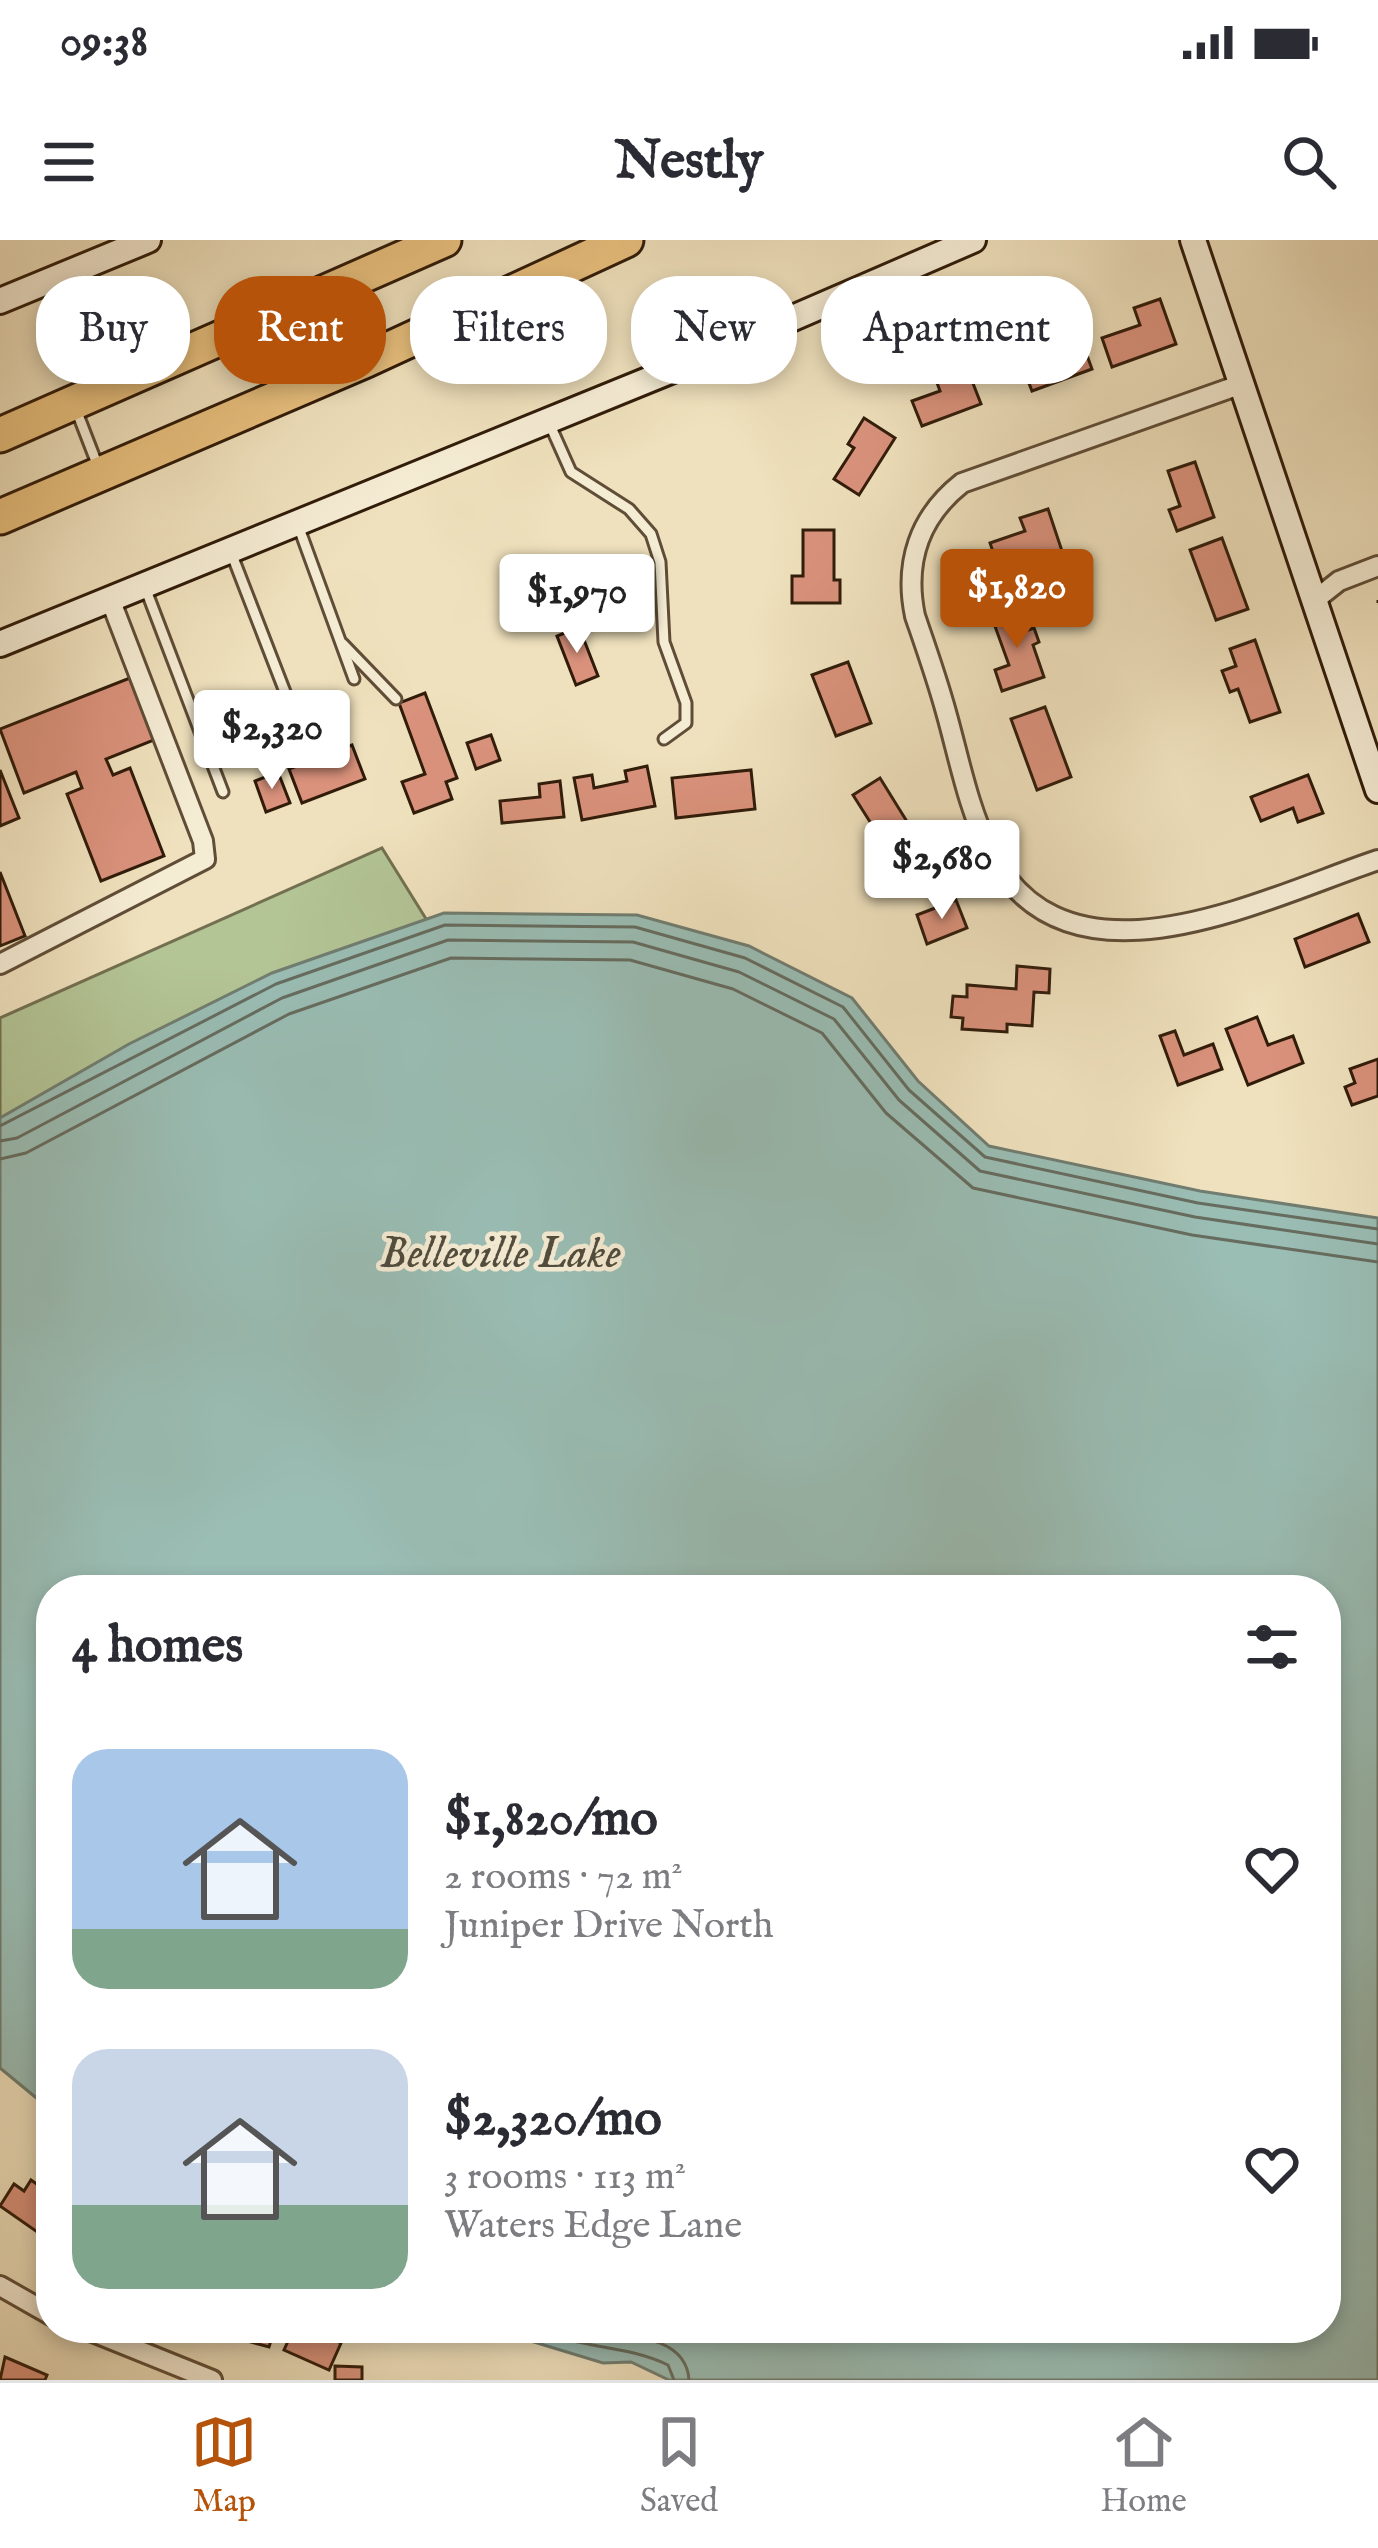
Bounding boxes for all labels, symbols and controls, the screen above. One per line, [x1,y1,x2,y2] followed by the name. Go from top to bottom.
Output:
[60,14,148,71] text: 09:38
[615,128,763,197] text: Nestly
[36,129,102,195] icon: menu
[1276,129,1342,195] icon: search
[36,276,190,384] chip: Buy
[214,276,386,384] chip: Rent
[410,276,607,384] chip: Filters
[631,276,797,384] chip: New
[821,276,1093,384] chip: Apartment
[919,549,1115,651] pin: $1,820
[479,554,675,656] pin: $1,970
[967,563,1067,612] text: $1,820
[527,568,627,617] text: $1,970
[174,690,370,792] pin: $2,320
[221,704,323,753] text: $2,320
[844,820,1040,922] pin: $2,680
[891,834,993,883] text: $2,680
[379,1226,621,1283] water label: Belleville Lake
[1239,1614,1305,1680] icon: filters
[72,1615,243,1680] text: 4 homes
[444,1788,658,1853] text: $1,820/mo
[168,1797,312,1941] icon: home
[1239,1836,1305,1902] icon: heart
[444,1853,683,1902] text: 2 rooms · 72 m²
[444,1902,773,1951] text: Juniper Drive North
[444,2088,662,2153] text: $2,320/mo
[168,2097,312,2241] icon: home
[1239,2136,1305,2202] icon: heart
[444,2153,686,2202] text: 3 rooms · 113 m²
[444,2202,742,2251] text: Waters Edge Lane
[191,2409,257,2523] tab: Map
[640,2409,718,2523] tab: Saved
[1101,2409,1187,2523] tab: Home

